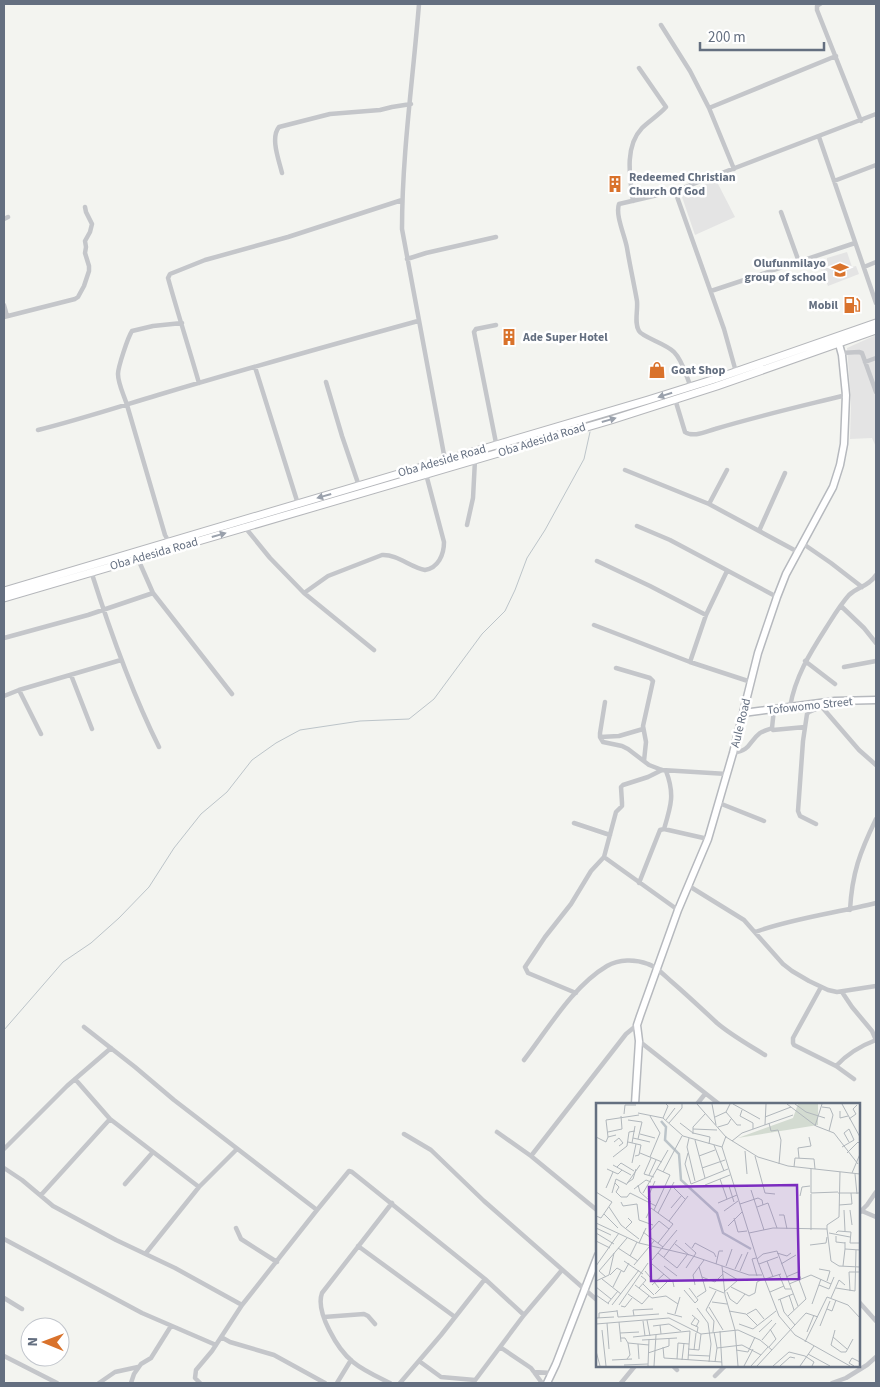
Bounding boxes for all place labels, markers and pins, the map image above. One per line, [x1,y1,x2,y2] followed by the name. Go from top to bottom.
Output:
[629,169,736,200] place label: Redeemed Christian Church Of God
[605,174,625,194] building icon: Redeemed Christian Church Of God
[745,255,827,286] place label: Olufunmilayo group of school
[830,260,850,280] school or university icon: Olufunmilayo group of school
[842,295,862,315] fuel station icon: Mobil
[809,297,839,314] place label: Mobil
[499,327,519,347] building icon: Ade Super Hotel
[522,329,608,346] place label: Ade Super Hotel
[647,360,667,380] shop icon: Goat Shop
[671,362,725,379] place label: Goat Shop

